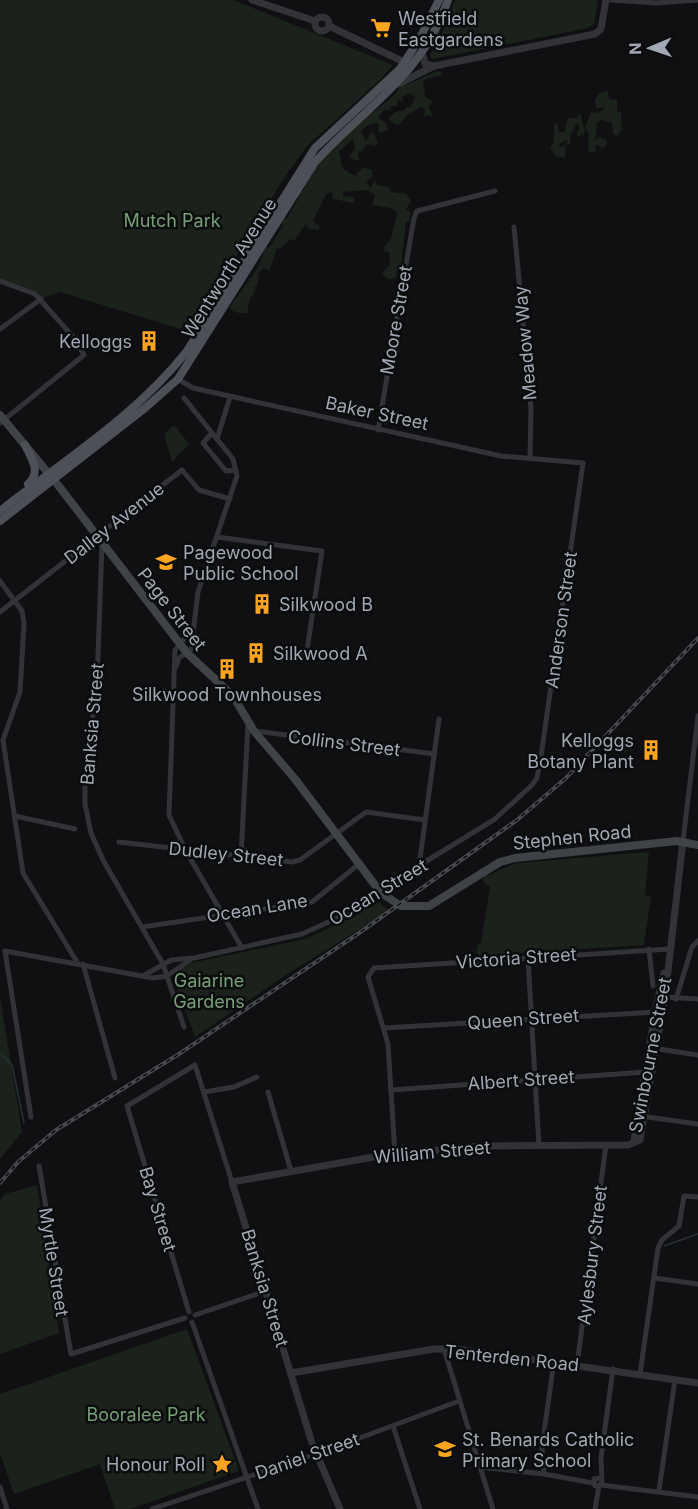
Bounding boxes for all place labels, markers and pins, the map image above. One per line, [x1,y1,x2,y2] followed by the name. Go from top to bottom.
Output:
[398,8,503,50] place label: Westfield Eastgardens
[369,16,393,40] supermarket icon: Westfield Eastgardens
[137,329,161,353] building icon: Kelloggs
[59,331,132,352] place label: Kelloggs
[183,542,299,584] place label: Pagewood Public School
[154,550,178,574] school or university icon: Pagewood Public School
[250,592,274,616] building icon: Silkwood B
[279,594,373,615] place label: Silkwood B
[244,641,268,665] building icon: Silkwood A
[273,643,368,664] place label: Silkwood A
[215,657,239,681] building icon: Silkwood Townhouses
[132,684,322,705] place label: Silkwood Townhouses
[527,730,634,772] place label: Kelloggs Botany Plant
[639,738,663,762] building icon: Kelloggs Botany Plant
[462,1429,634,1471] place label: St. Benards Catholic Primary School
[433,1437,457,1461] school or university icon: St. Benards Catholic Primary School
[210,1452,234,1476] place icon: Honour Roll
[106,1454,205,1475] place label: Honour Roll

